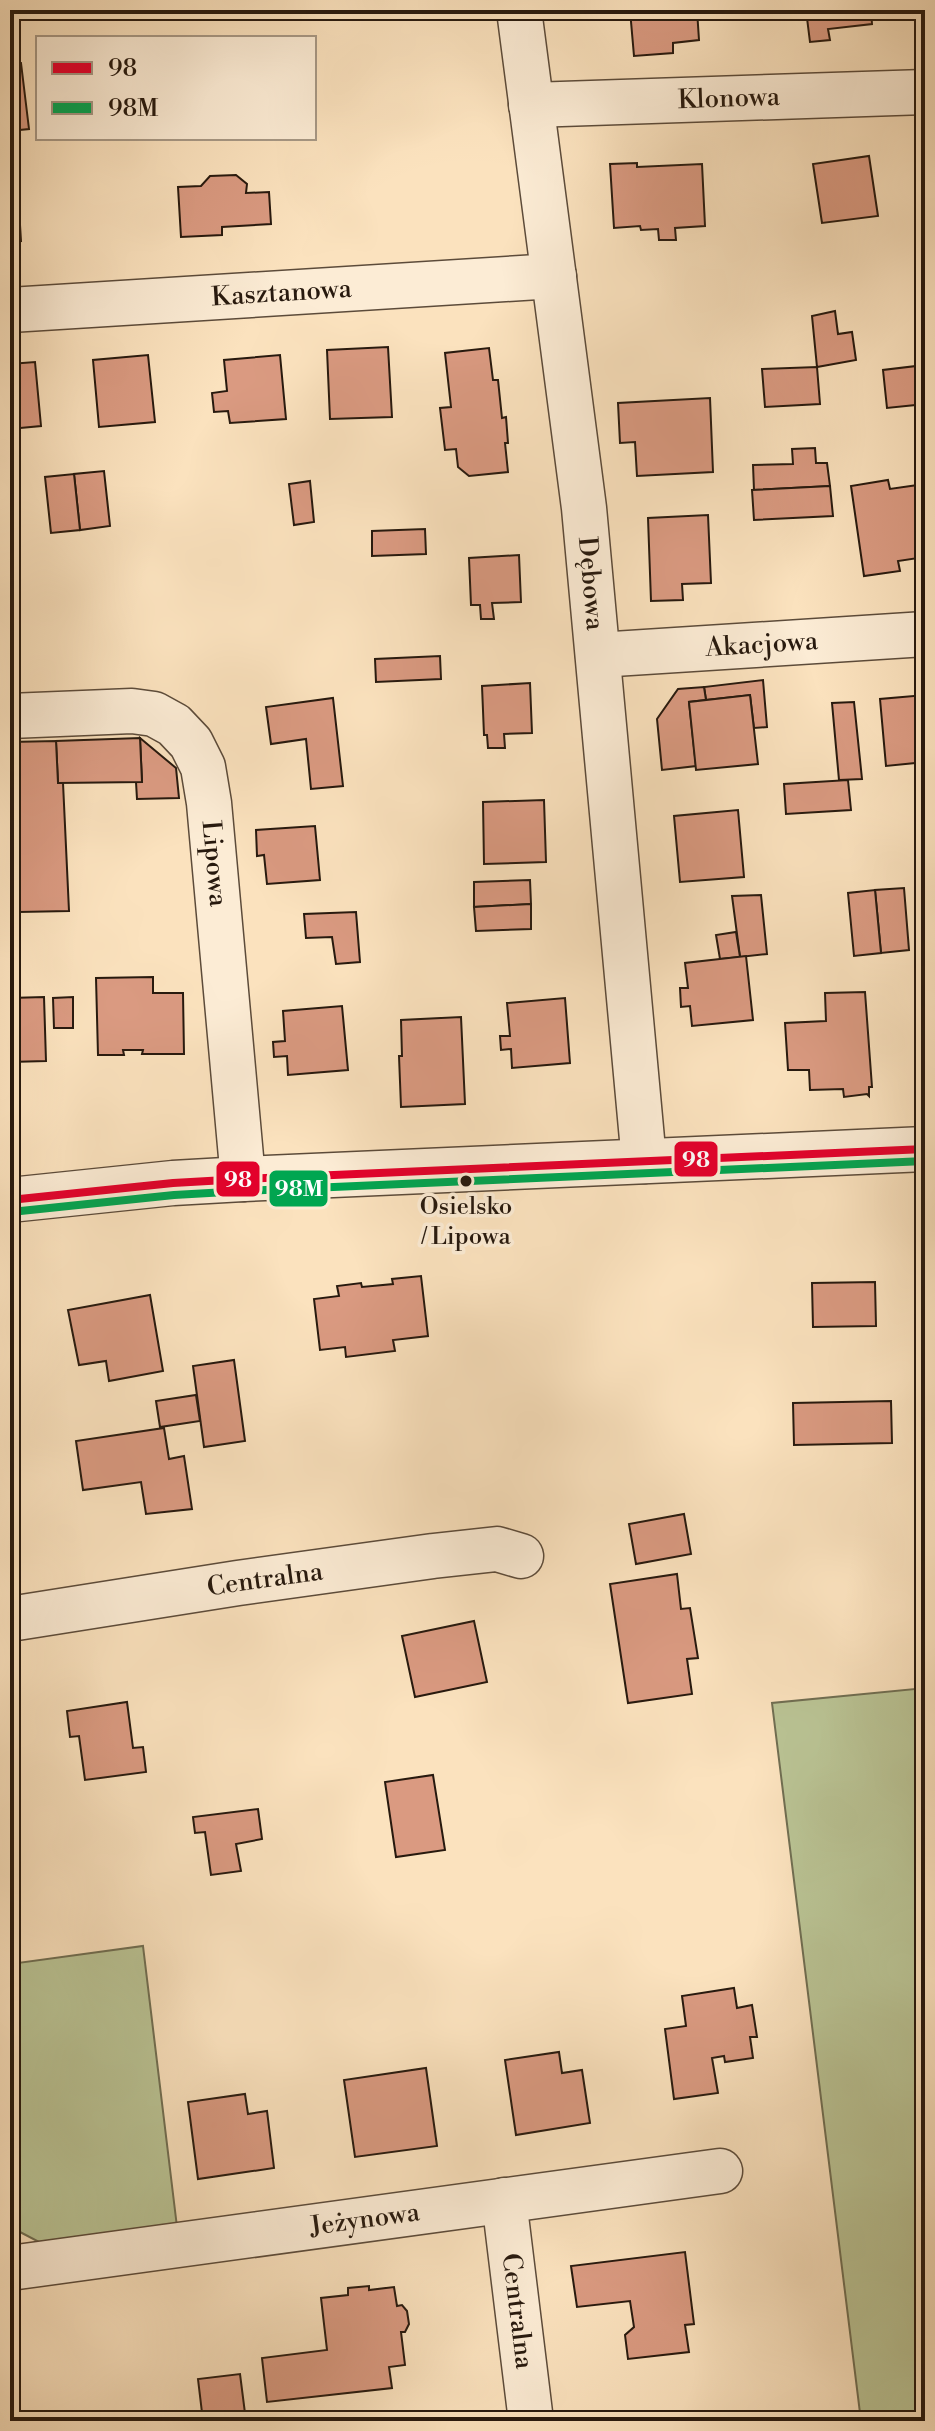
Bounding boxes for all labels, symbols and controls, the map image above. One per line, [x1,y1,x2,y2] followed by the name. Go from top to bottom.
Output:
[36,36,316,140] legend
[108,54,137,84] text: 98
[677,81,781,116] street label: Klonowa
[108,94,158,124] text: 98M
[210,273,354,313] street label: Kasztanowa
[571,535,611,632] street label: Dębowa
[703,625,820,664] street label: Akacjowa
[195,819,234,909] street label: Lipowa
[673,1140,719,1178] line badge: 98
[682,1147,710,1174] text: 98
[215,1160,261,1198] line badge: 98
[224,1167,252,1194] text: 98
[268,1169,329,1208] line badge: 98M
[458,1173,474,1189] marker: Osielsko / Lipowa
[275,1176,324,1203] text: 98M
[420,1192,512,1252] place label: Osielsko / Lipowa
[205,1555,326,1604] street label: Centralna
[307,2196,422,2243] street label: Jeżynowa
[495,2251,541,2372] street label: Centralna

